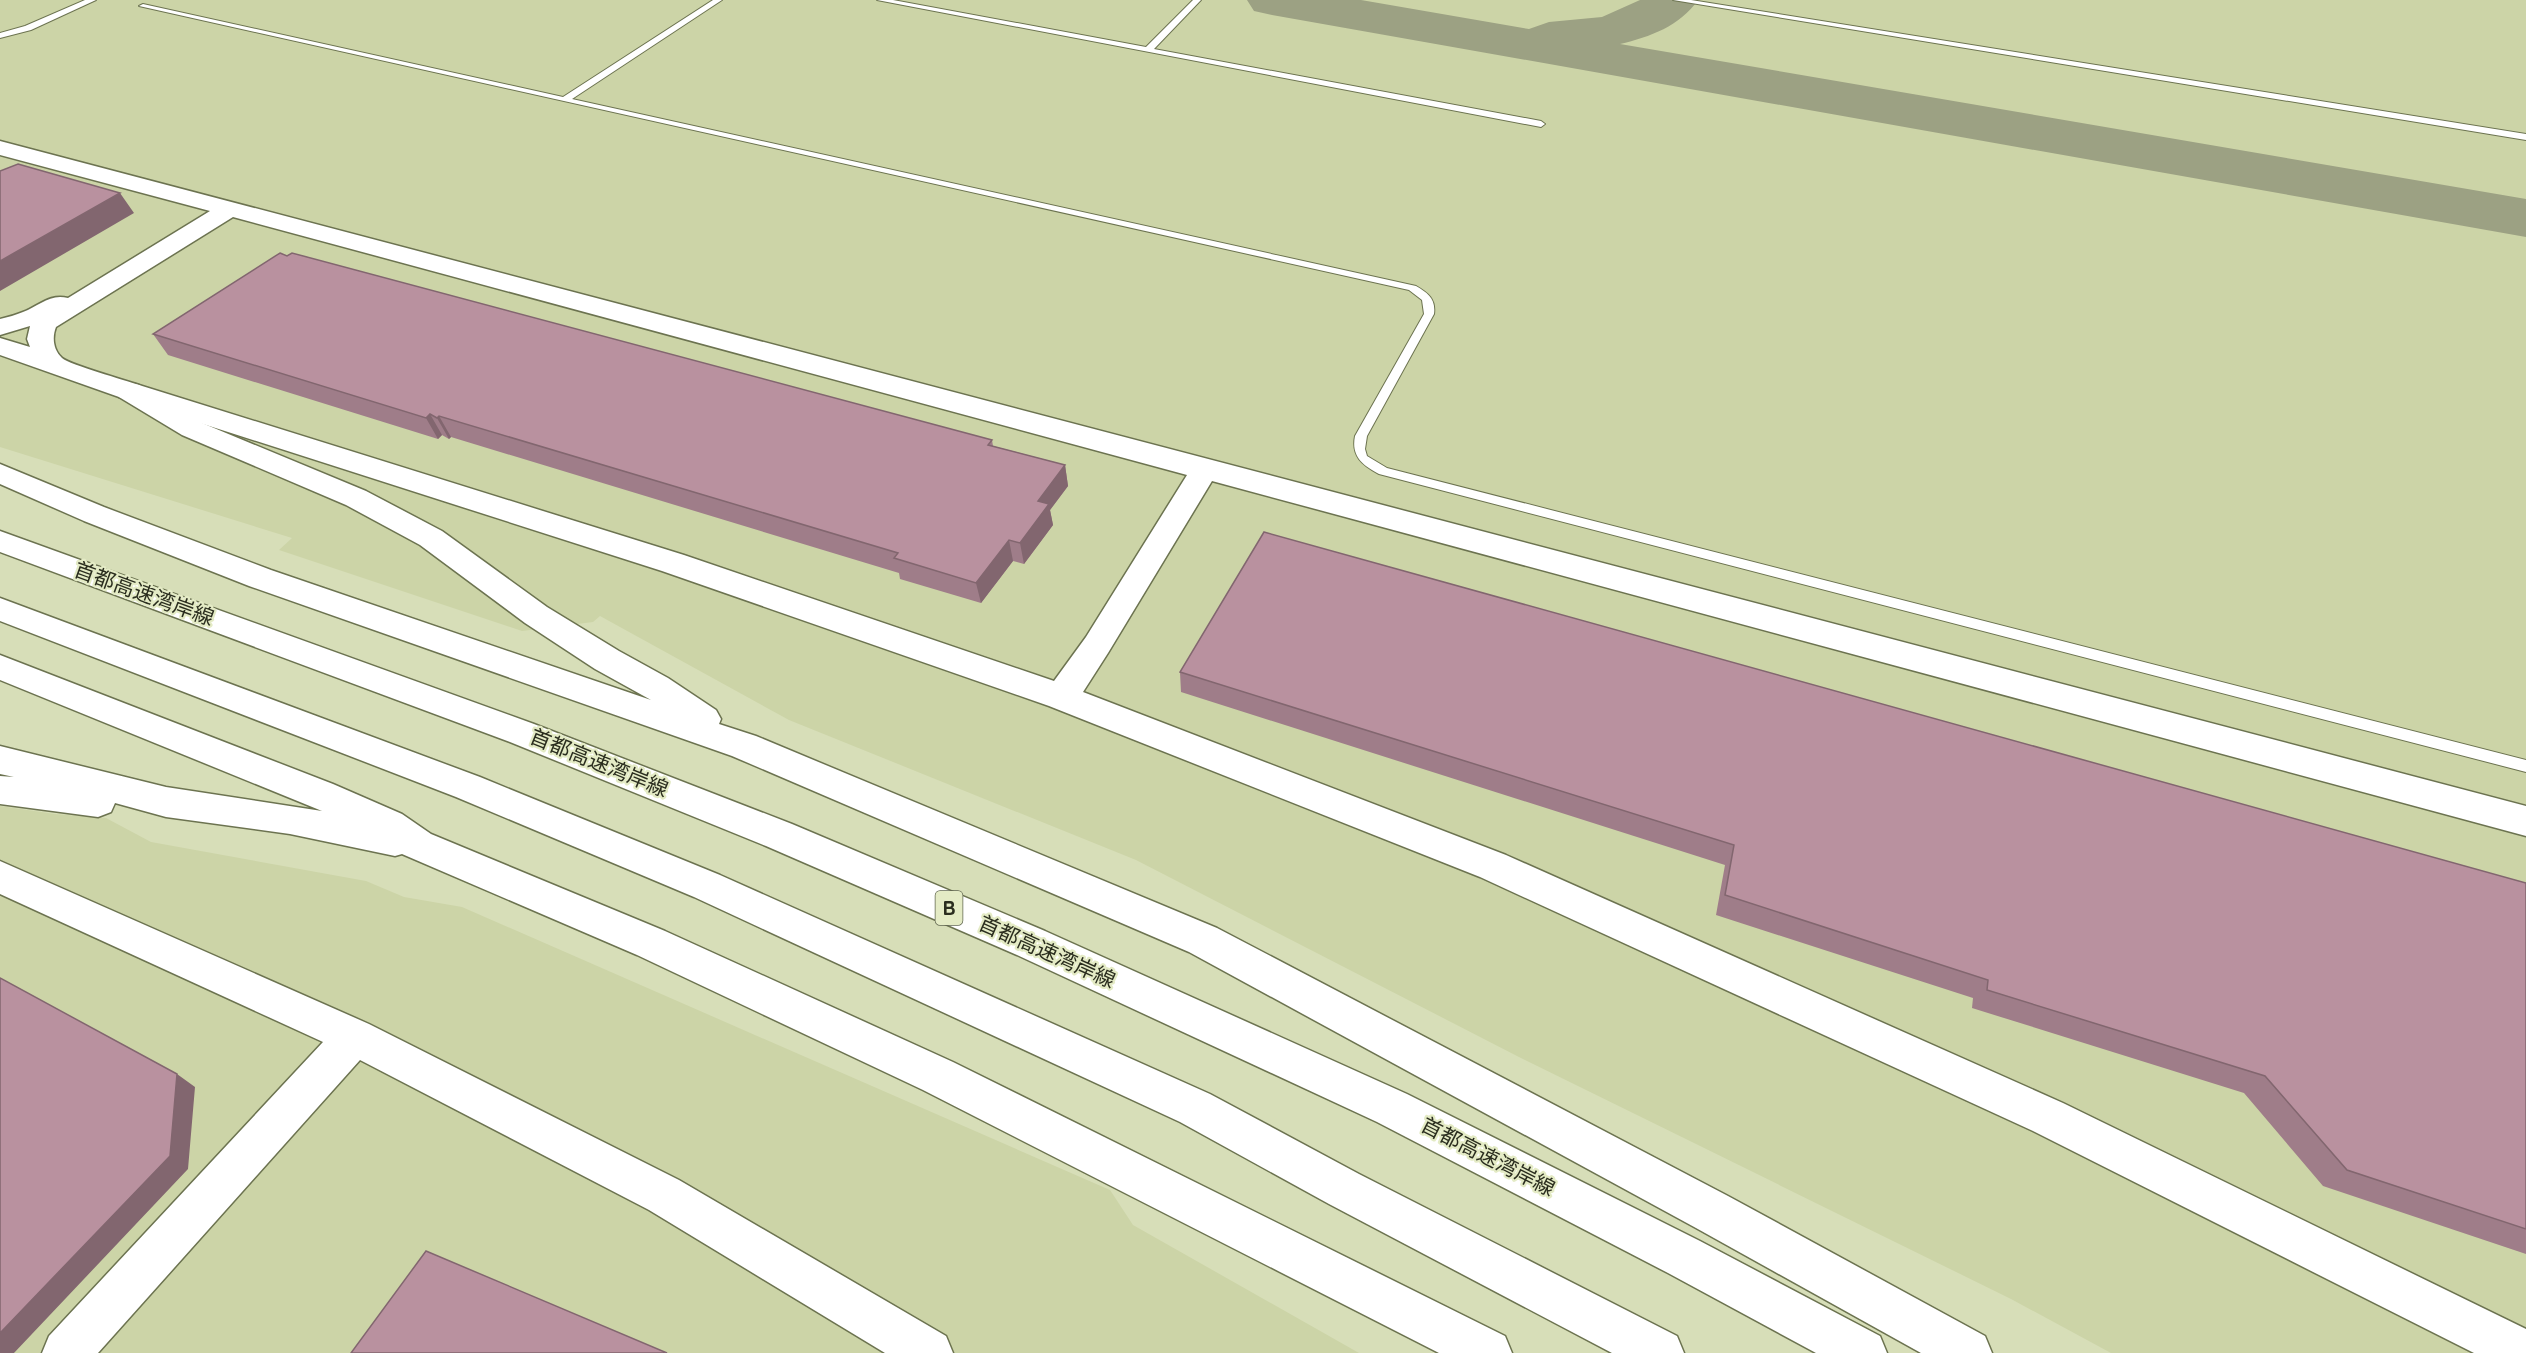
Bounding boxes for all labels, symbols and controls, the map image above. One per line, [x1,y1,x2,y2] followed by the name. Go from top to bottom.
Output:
[71,556,218,630] street label: 首都高速湾岸線
[526,722,672,802] street label: 首都高速湾岸線
[936,891,962,925] road number: B
[975,909,1120,993] street label: 首都高速湾岸線
[1417,1111,1560,1201] street label: 首都高速湾岸線

